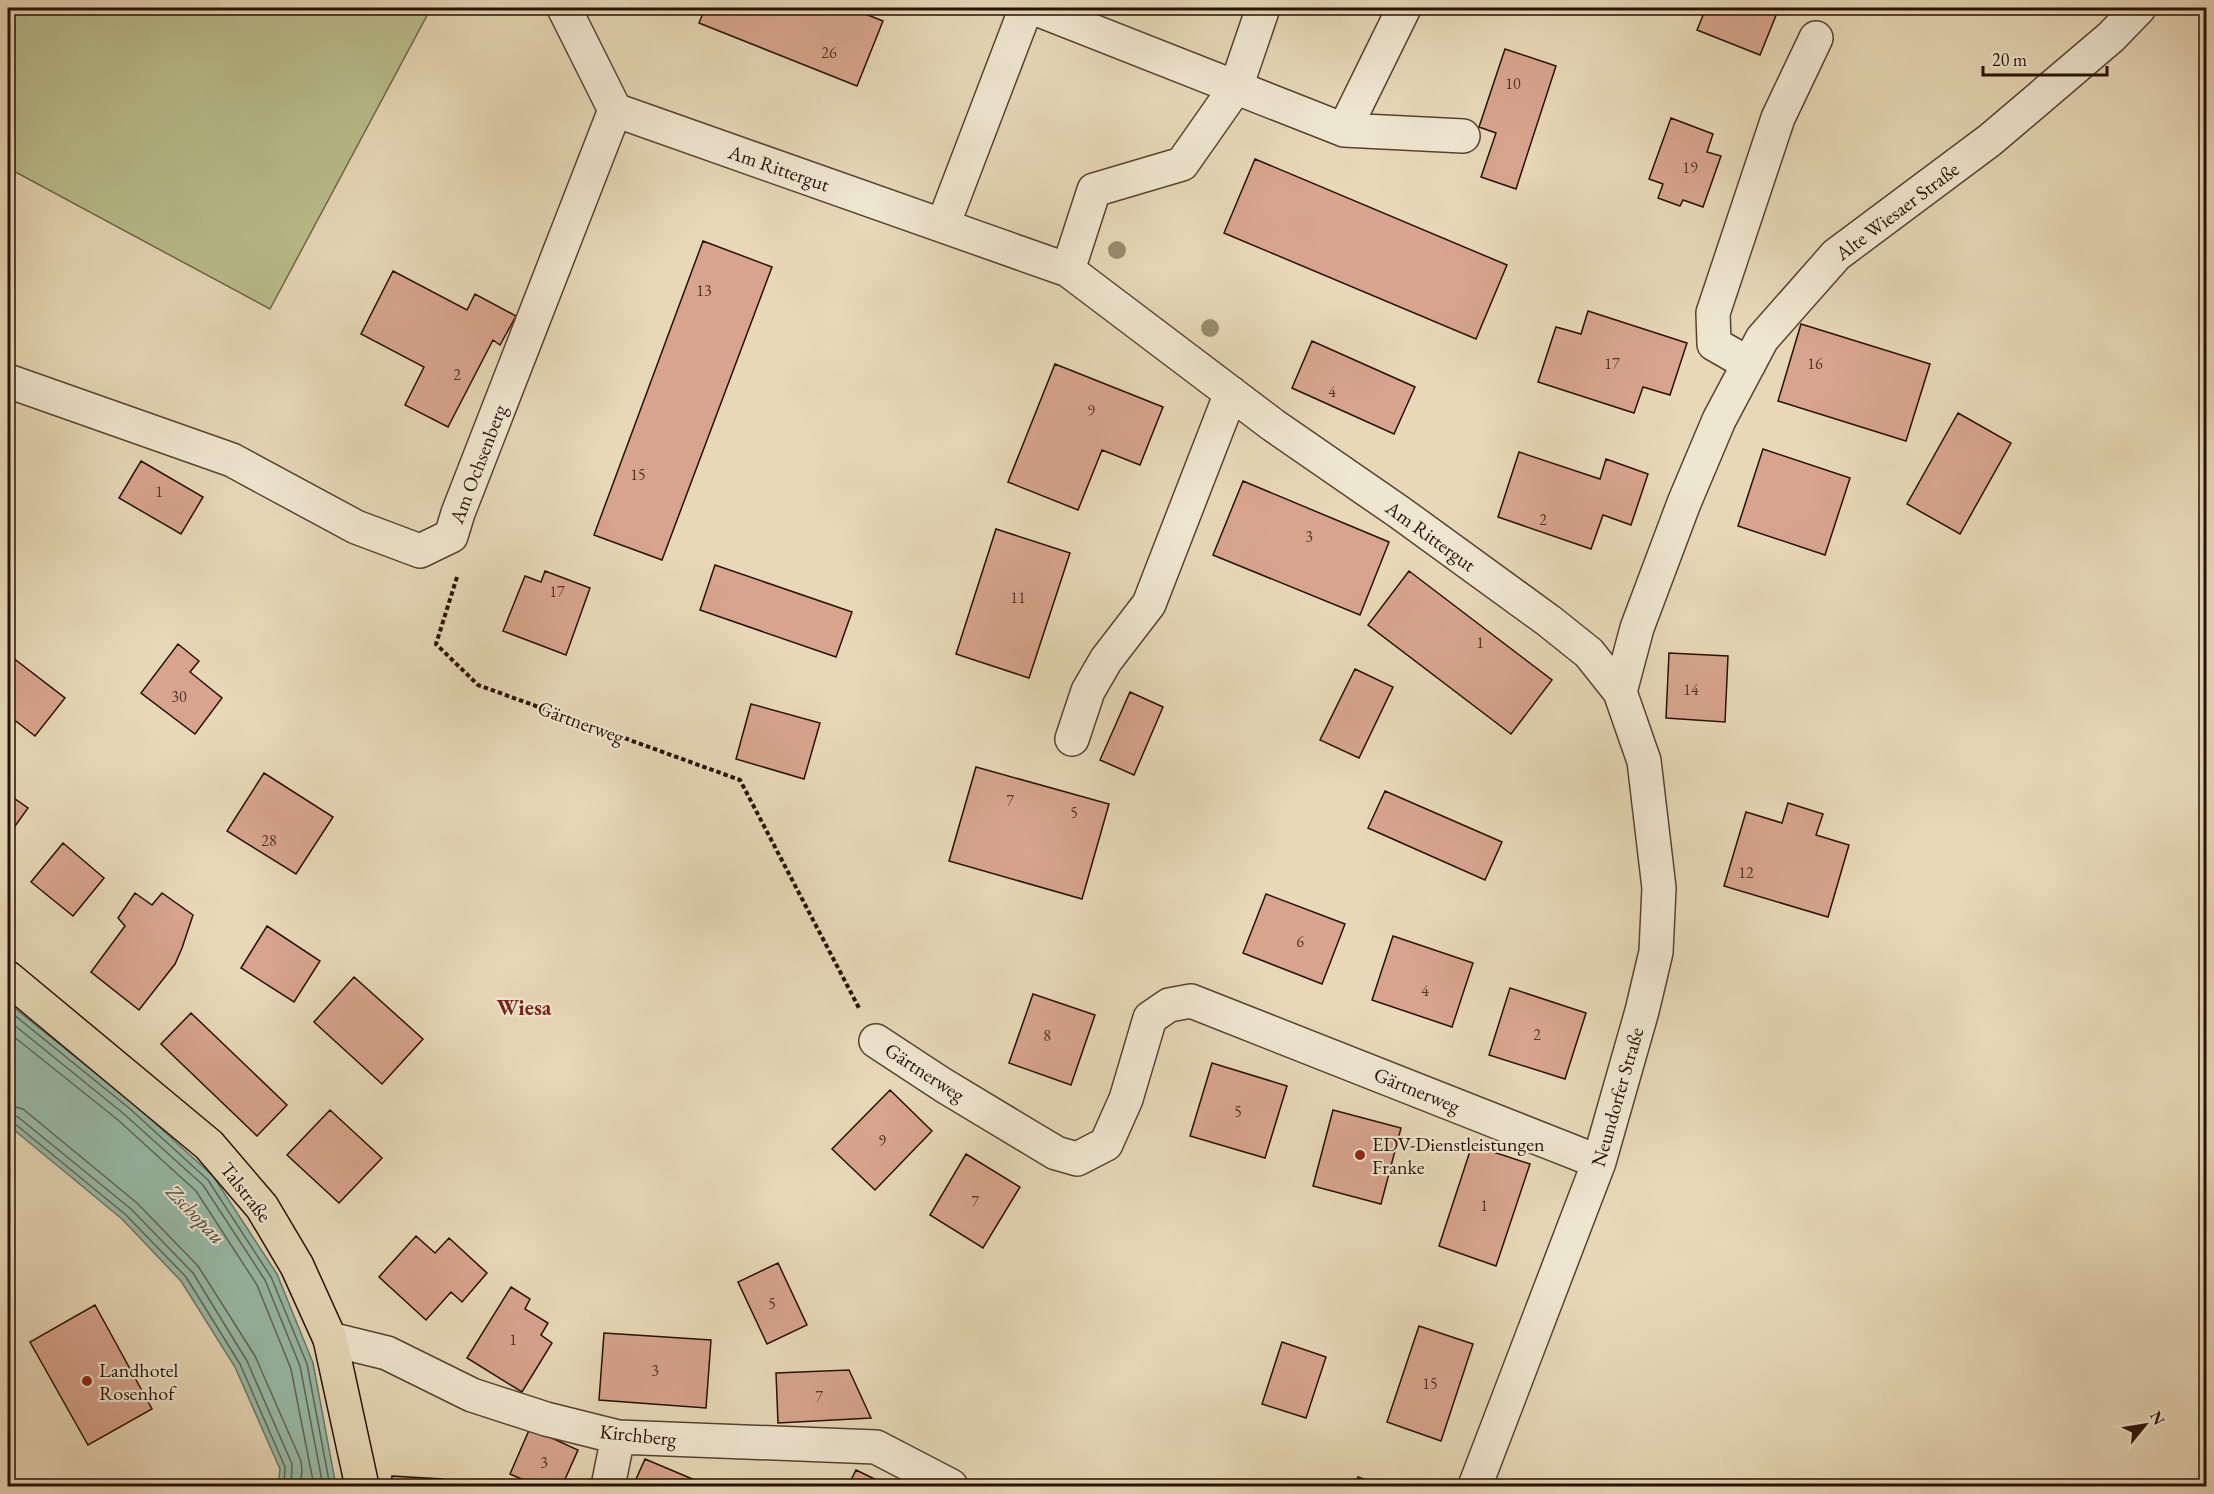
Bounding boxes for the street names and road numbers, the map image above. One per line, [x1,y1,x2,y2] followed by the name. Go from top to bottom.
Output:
[724,138,834,198] street label: Am Rittergut
[1829,156,1964,267] street label: Alte Wiesaer Straße
[443,401,513,528] street label: Am Ochsenberg
[1380,494,1482,578] street label: Am Rittergut
[534,694,628,750] street label: Gärtnerweg
[1585,1024,1649,1170] street label: Neundorfer Straße
[880,1037,970,1108] street label: Gärtnerweg
[1370,1061,1464,1119] street label: Gärtnerweg
[214,1157,278,1227] street label: Talstraße
[598,1418,678,1452] street label: Kirchberg

